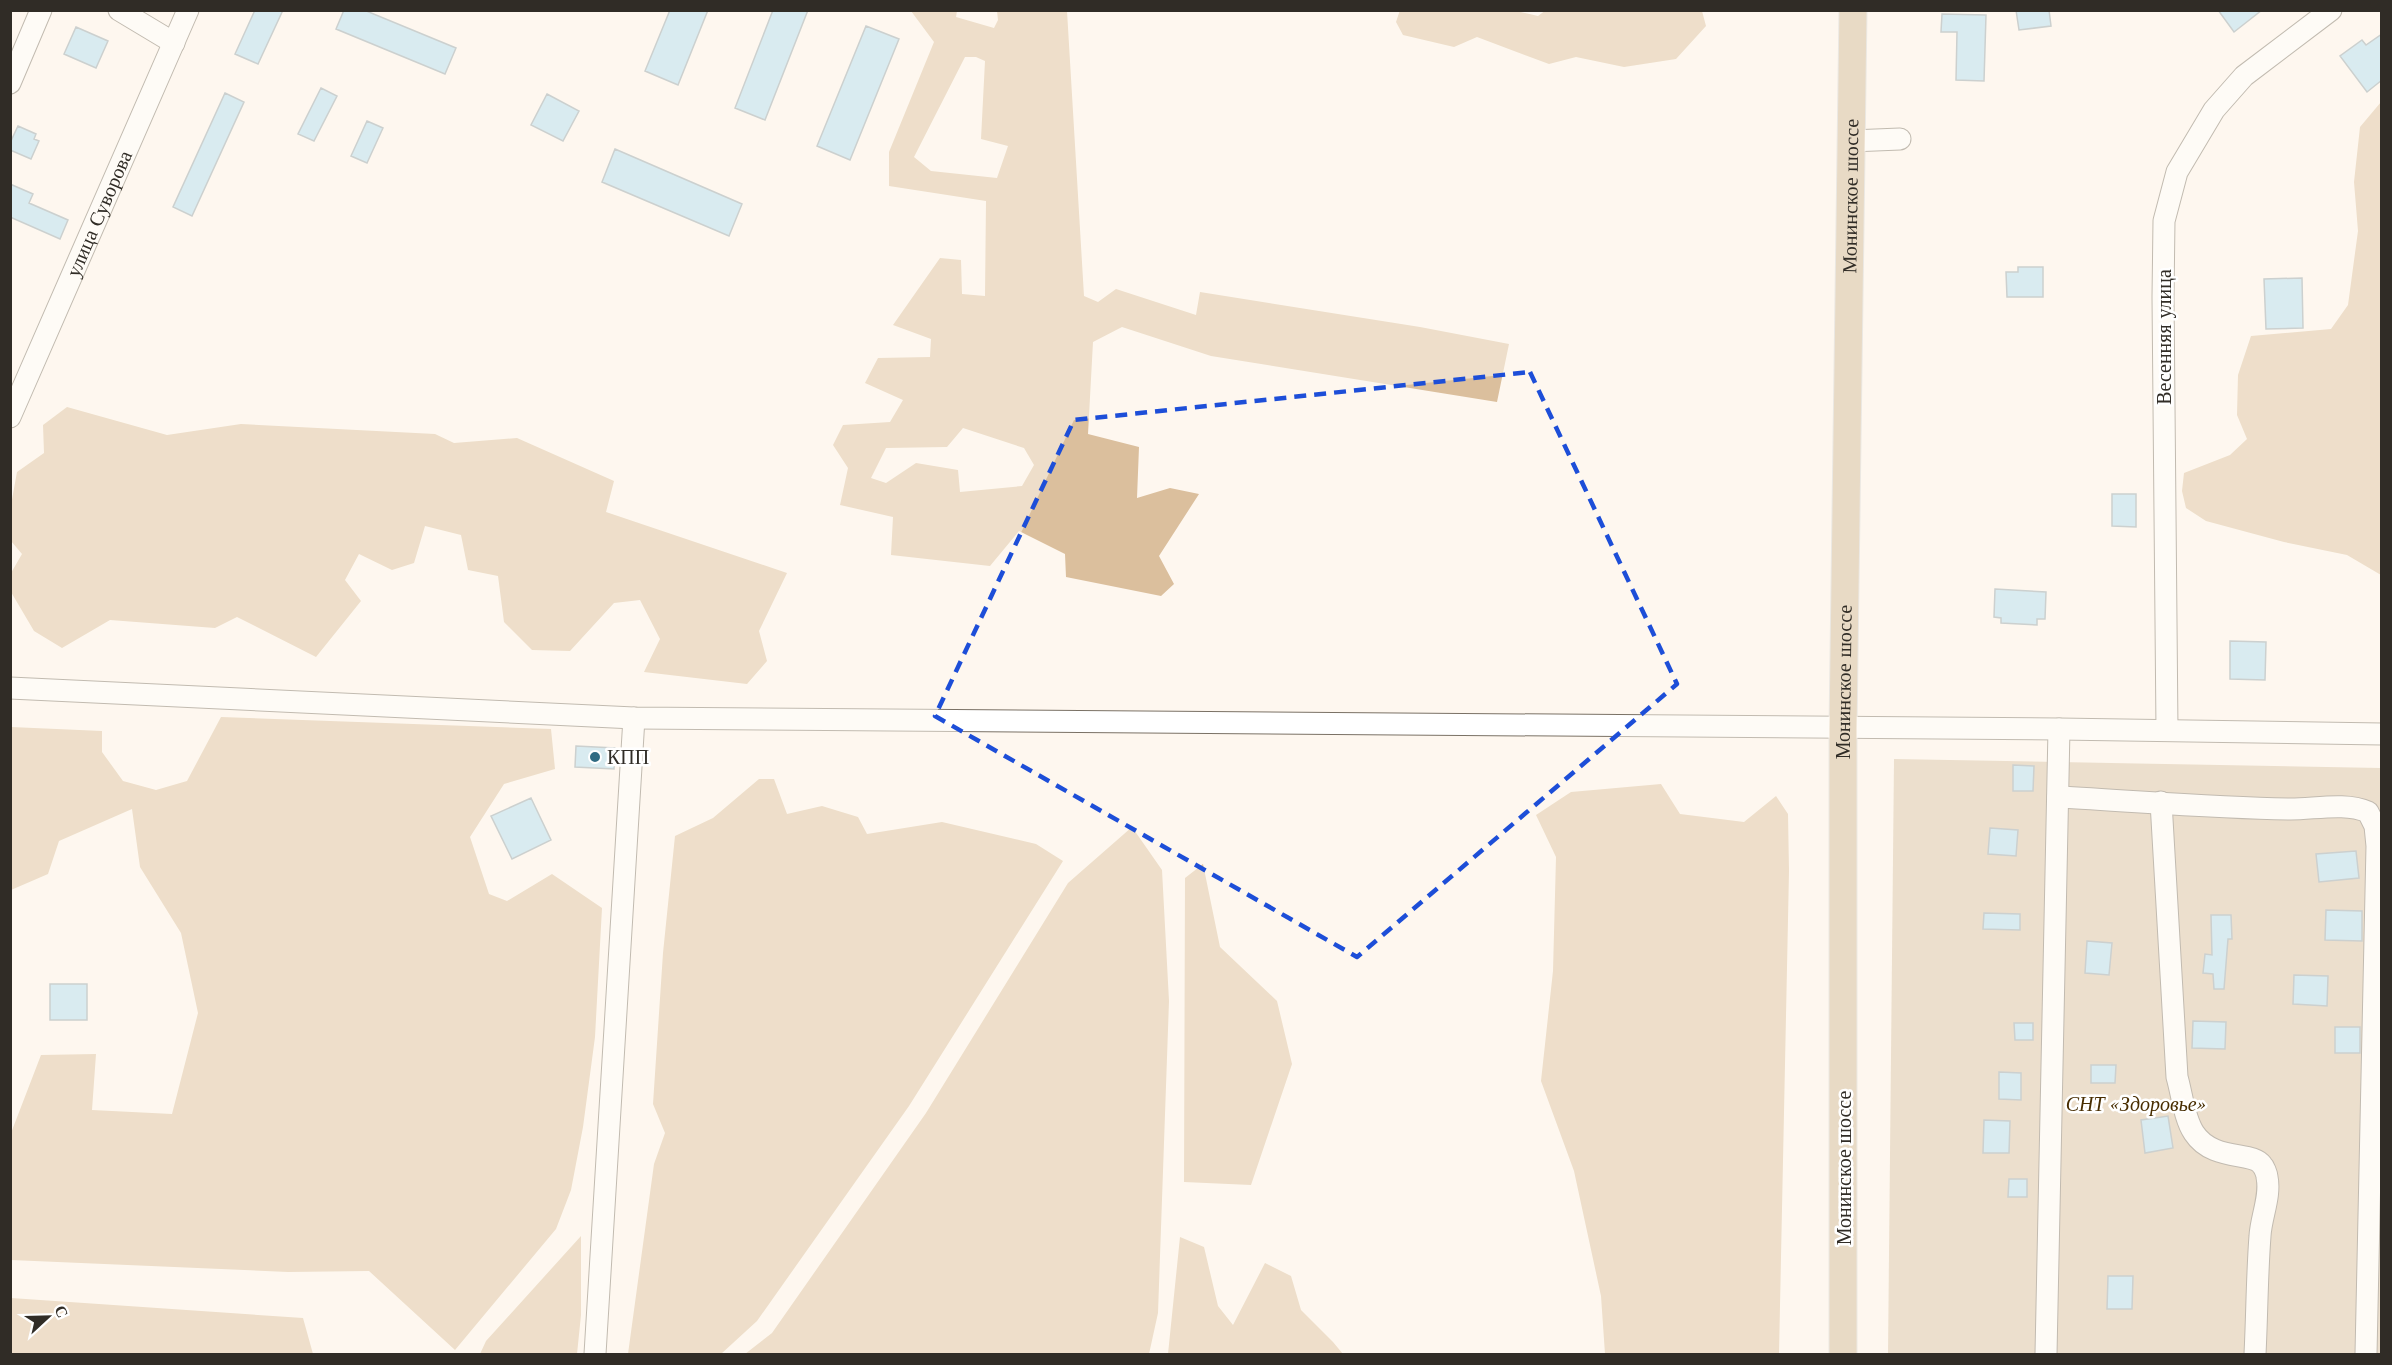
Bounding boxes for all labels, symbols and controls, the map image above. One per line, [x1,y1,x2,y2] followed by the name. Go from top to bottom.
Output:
[1837,118,1863,274] street label: Монинское шоссе
[61,147,137,280] street label: улица Суворова
[2152,269,2176,405] street label: Весенняя улица
[1831,604,1857,759] street label: Монинское шоссе
[607,745,649,769] place label: КПП
[588,750,602,764] marker: КПП
[1832,1091,1856,1245] street label: Монинское шоссе
[2066,1092,2206,1116] park label: СНТ «Здоровье»
[18,1287,78,1347] north arrow
[50,1302,73,1320] text: С

